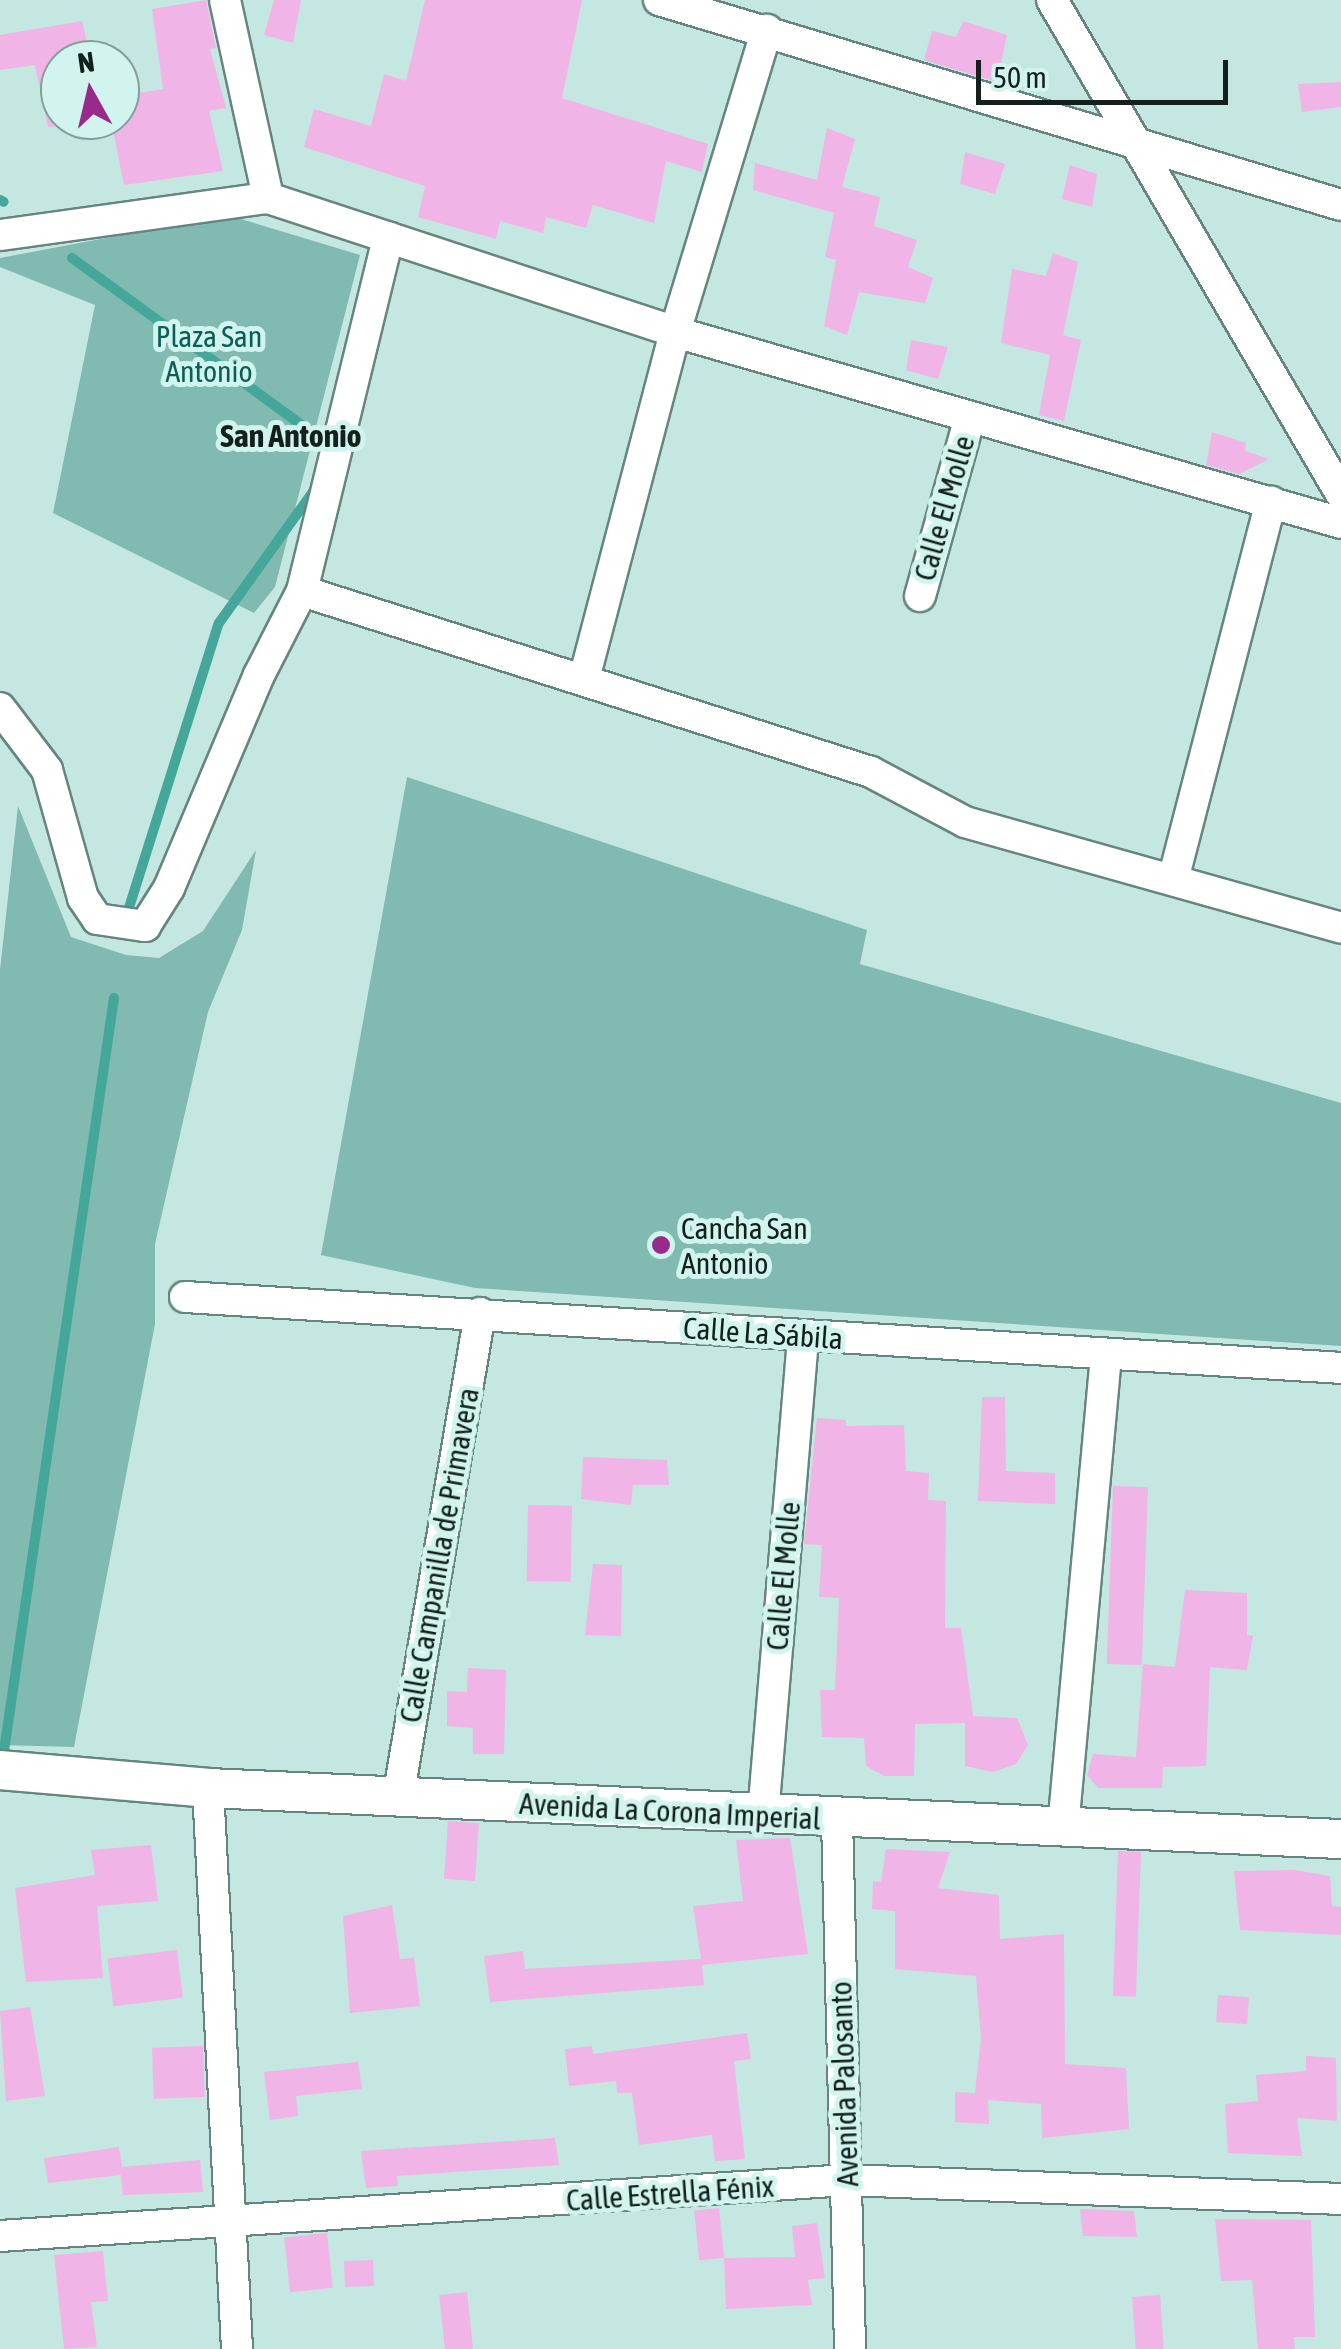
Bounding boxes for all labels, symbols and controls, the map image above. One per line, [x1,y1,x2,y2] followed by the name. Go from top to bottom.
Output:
[40,40,140,140] north arrow
[981,40,1234,102] scale bar
[76,45,97,79] text: N
[993,60,1047,94] text: 50 m
[156,318,262,388] park label: Plaza San Antonio
[220,417,362,455] district label: San Antonio
[906,431,982,585] street label: Calle El Molle
[681,1210,808,1280] place label: Cancha San Antonio
[650,1234,672,1256] marker: Cancha San Antonio
[682,1309,844,1357] street label: Calle La Sábila
[392,1385,486,1725] street label: Calle Campanilla de Primavera
[759,1500,807,1652] street label: Calle El Molle
[518,1785,822,1837] street label: Avenida La Corona Imperial
[822,1981,866,2187] street label: Avenida Palosanto
[565,2168,775,2218] street label: Calle Estrella Fénix

